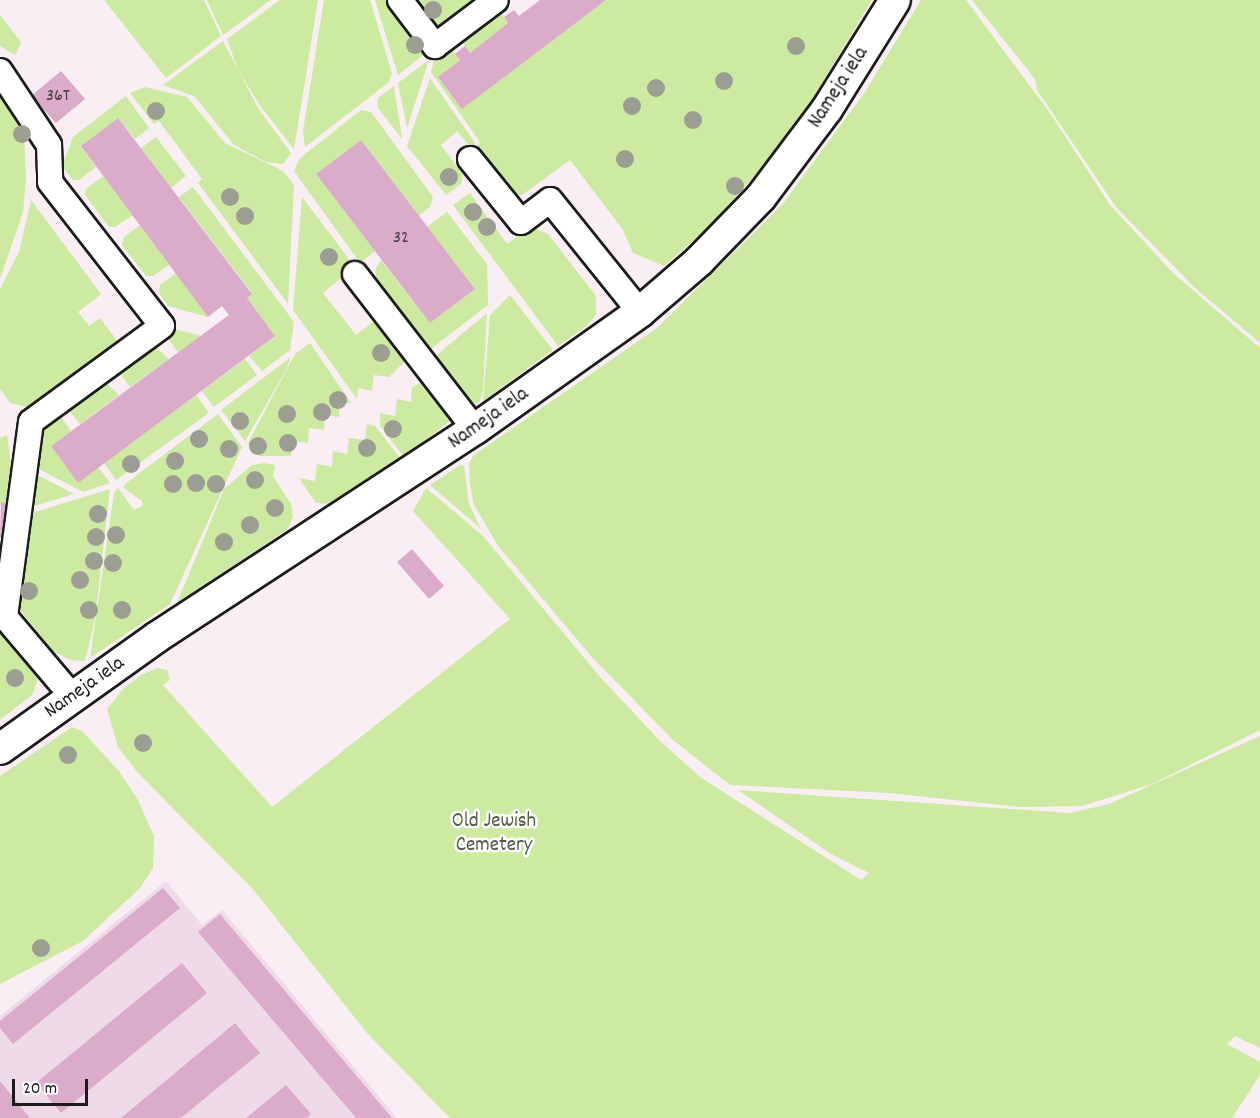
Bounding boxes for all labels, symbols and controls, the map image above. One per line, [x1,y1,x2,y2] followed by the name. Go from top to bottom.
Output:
[803,43,875,133] street label: Nameja iela
[46,86,70,108] house number: 36T
[393,228,409,250] house number: 32
[444,382,534,456] street label: Nameja iela
[40,651,130,725] street label: Nameja iela
[452,809,536,859] park label: Old Jewish Cemetery
[15,1067,92,1105] scale bar
[23,1077,57,1102] text: 20 m

